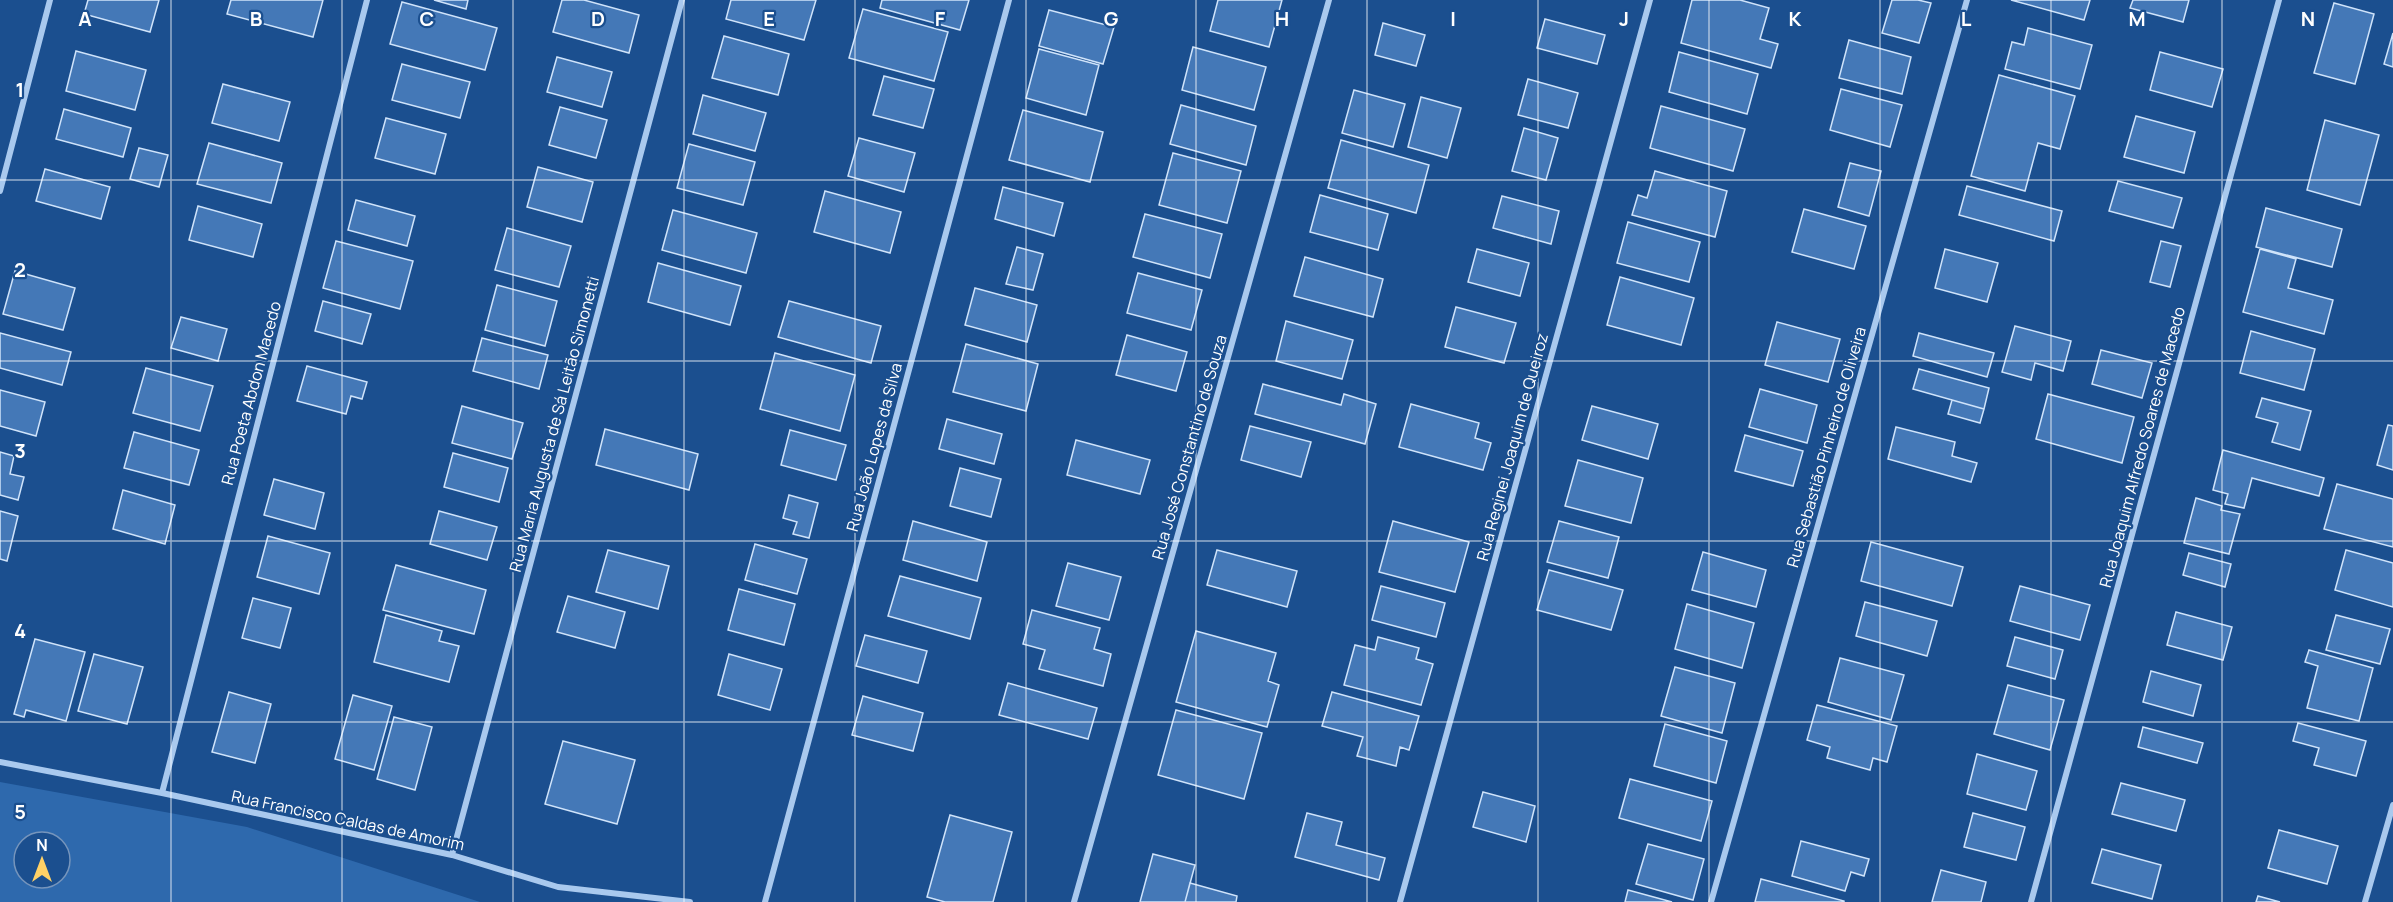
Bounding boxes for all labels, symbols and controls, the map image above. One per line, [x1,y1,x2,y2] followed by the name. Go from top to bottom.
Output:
[78,5,92,32] text: A
[250,5,263,32] text: B
[420,5,434,32] text: C
[591,5,605,32] text: D
[763,5,775,32] text: E
[935,5,946,32] text: F
[1104,5,1119,32] text: G
[1275,5,1289,32] text: H
[1450,5,1456,32] text: I
[1619,5,1629,32] text: J
[1789,5,1802,32] text: K
[1961,5,1972,32] text: L
[2128,5,2146,32] text: M
[2301,5,2315,32] text: N
[16,76,24,103] text: 1
[14,256,26,283] text: 2
[504,274,604,574] street label: Rua Maria Augusta de Sá Leitão Simonetti
[216,299,286,487] street label: Rua Poeta Abdon Macedo
[2094,304,2190,590] street label: Rua Joaquim Alfredo Soares de Macedo
[1781,324,1871,570] street label: Rua Sebastião Pinheiro de Oliveira
[1471,331,1553,563] street label: Rua Reginei Joaquim de Queiroz
[1146,332,1232,562] street label: Rua José Constantino de Souza
[841,360,907,534] street label: Rua João Lopes da Silva
[14,437,26,464] text: 3
[14,617,26,644] text: 4
[229,785,467,855] street label: Rua Francisco Caldas de Amorim
[14,798,26,825] text: 5
[12,830,72,890] north arrow
[36,834,48,856] text: N

